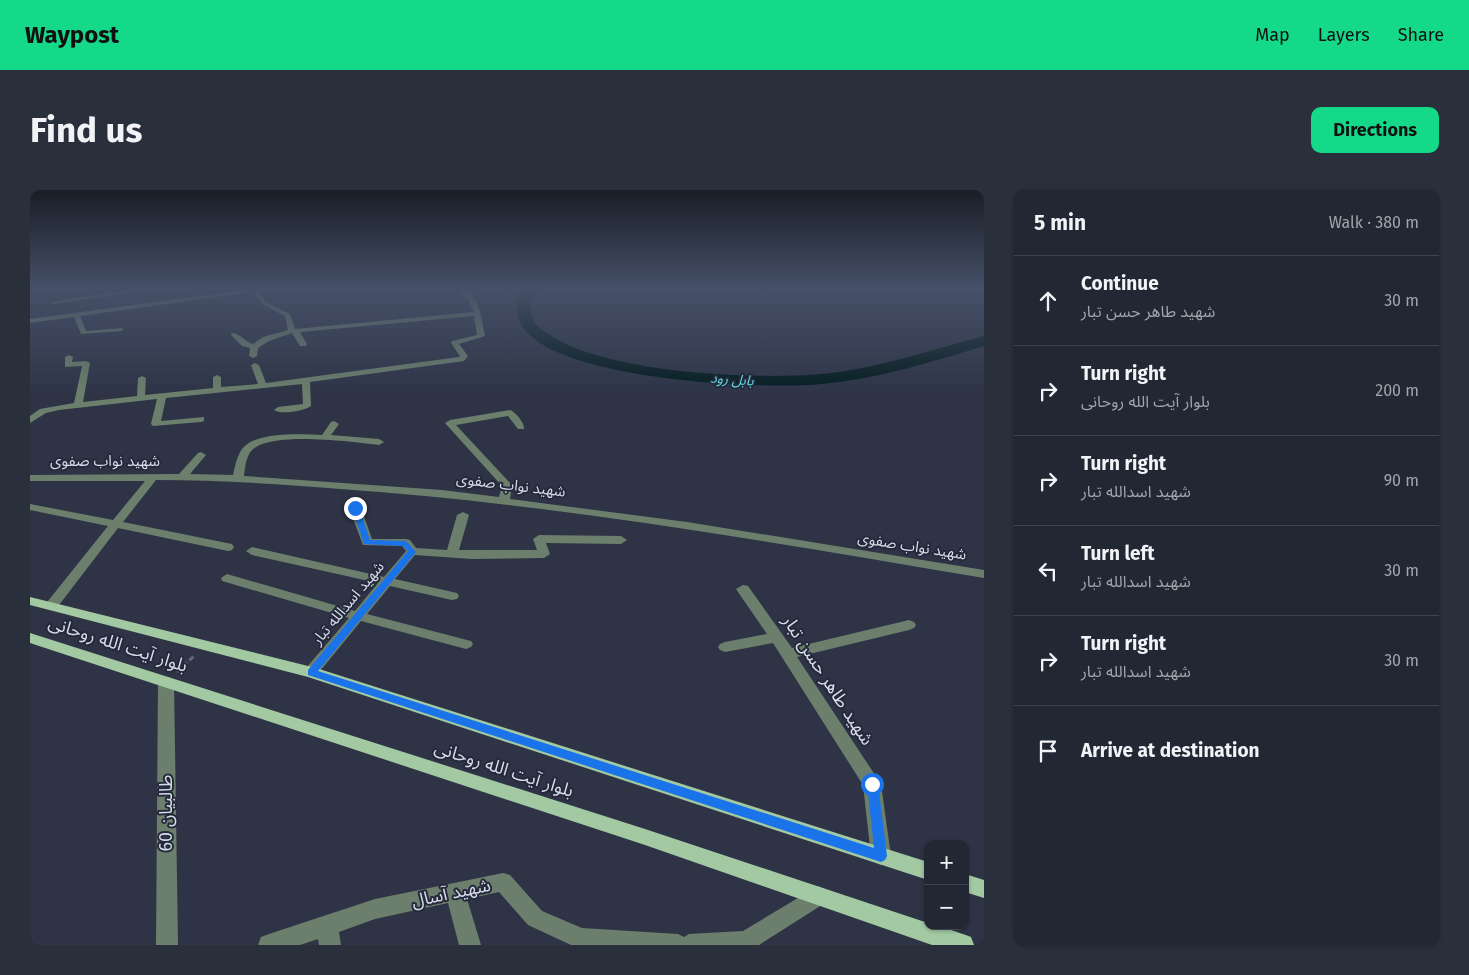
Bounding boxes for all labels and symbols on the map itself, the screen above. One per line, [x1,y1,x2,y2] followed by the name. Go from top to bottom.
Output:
[710,370,754,390] water label: بابل رود
[50,452,160,470] street label: شهید نواب صفوی
[455,469,567,501] street label: شهید نواب صفوی
[344,497,367,520] route end
[856,529,968,564] street label: شهید نواب صفوی
[307,558,388,649] street label: شهید اسدالله تبار
[777,610,878,749] street label: شهید طاهر حسن تبار
[46,611,190,677] street label: بلوار آیت الله روحانی
[432,736,576,802] street label: بلوار آیت الله روحانی
[861,773,884,796] route start
[155,775,177,851] street label: طالبیان 60
[409,874,493,912] street label: شهید آسال

